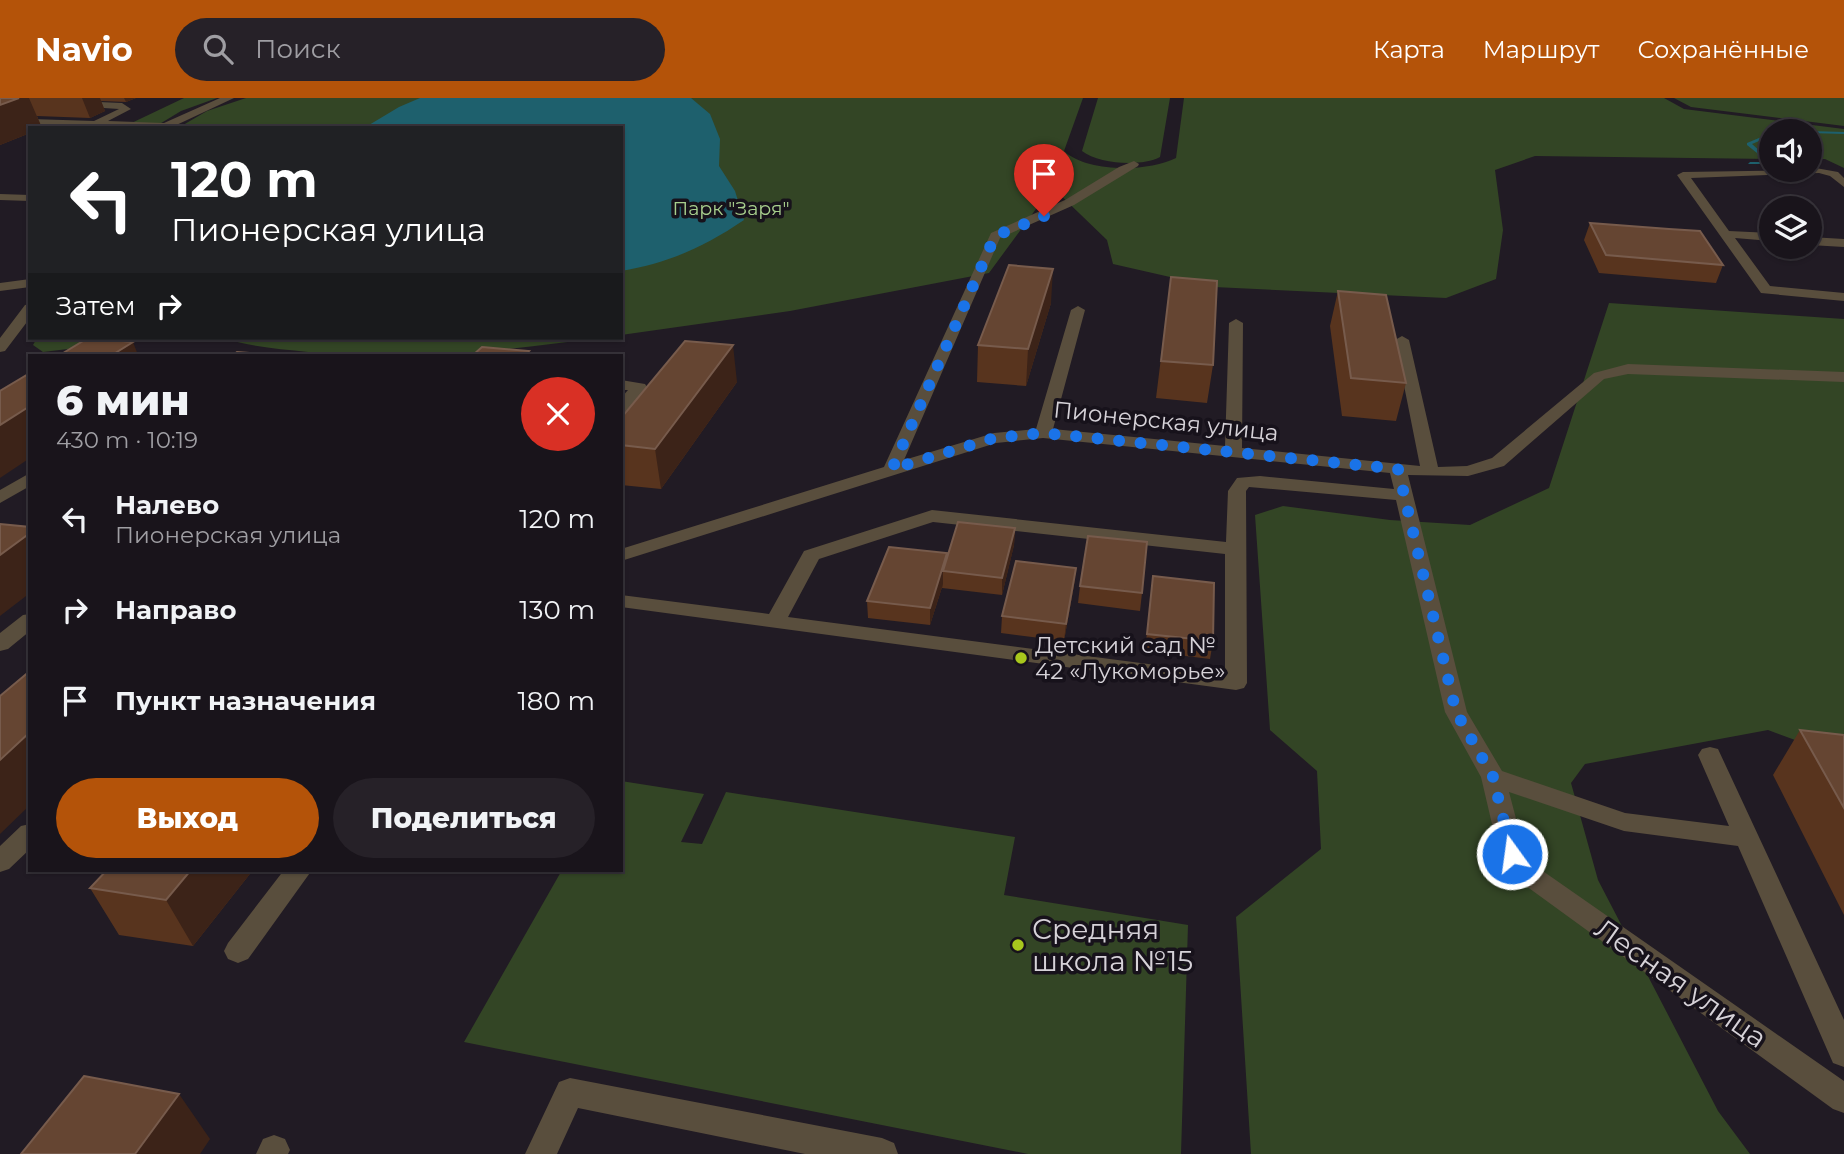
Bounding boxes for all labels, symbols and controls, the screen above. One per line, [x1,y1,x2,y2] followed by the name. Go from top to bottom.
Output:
[175,18,665,81] search box
[35,29,133,69] text: Navio
[199,30,237,68] icon: search
[255,33,341,65] text: Поиск
[1373,35,1445,64] text: Карта
[1483,35,1599,64] text: Маршрут
[1637,35,1809,64] text: Сохранённые
[1759,119,1822,259] map controls
[1759,119,1822,182] button: sound
[1014,144,1074,216] pin
[171,150,318,209] text: 120 m
[56,154,147,245] icon: left
[1025,155,1063,193] icon: arrive
[1759,196,1822,259] button: layers
[672,197,790,220] park label: Парк "Заря"
[171,210,486,249] text: Пионерская улица
[150,287,188,325] icon: right
[56,290,136,322] text: Затем
[56,374,190,426] text: 6 мин
[521,377,595,451] button: close
[1052,395,1280,447] street label: Пионерская улица
[56,426,198,454] text: 430 m · 10:19
[115,489,219,521] text: Налево
[56,500,94,538] icon: left
[519,503,595,535] text: 120 m
[115,521,341,549] text: Пионерская улица
[56,591,94,629] icon: right
[115,594,236,626] text: Направо
[519,594,595,626] text: 130 m
[1035,631,1225,685] place label: Детский сад № 42 «Лукоморье»
[1013,650,1029,666] marker: Детский сад № 42 «Лукоморье»
[56,682,94,720] icon: arrive
[115,685,376,717] text: Пункт назначения
[517,685,595,717] text: 180 m
[56,778,319,858] button: Выход
[333,778,595,858] button: Поделиться
[1475,817,1549,891] position arrow
[1589,911,1773,1055] street label: Лесная улица
[1032,912,1193,978] place label: Средняя школа №15
[1010,937,1026,953] marker: Средняя школа №15

